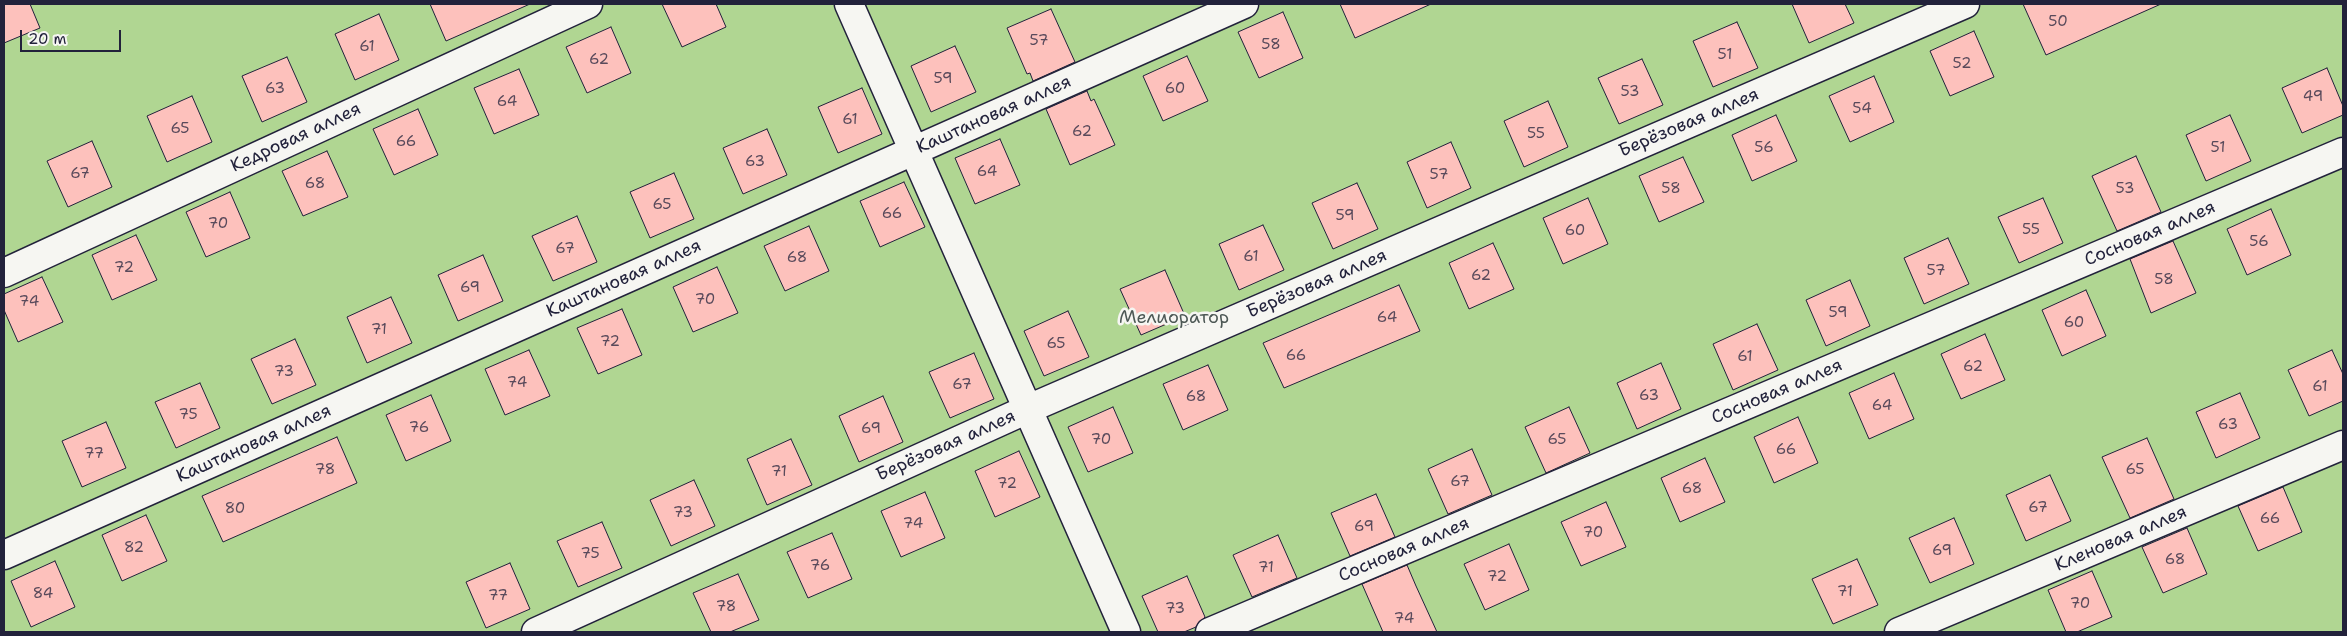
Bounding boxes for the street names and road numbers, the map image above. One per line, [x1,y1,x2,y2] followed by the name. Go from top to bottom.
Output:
[913,71,1075,159] street label: Каштановая аллея
[1616,84,1762,162] street label: Берёзовая аллея
[227,98,365,178] street label: Кедровая аллея
[2081,197,2219,271] street label: Сосновая аллея
[543,235,705,323] street label: Каштановая аллея
[1244,245,1390,323] street label: Берёзовая аллея
[1708,355,1846,429] street label: Сосновая аллея
[173,400,335,488] street label: Каштановая аллея
[873,406,1019,486] street label: Берёзовая аллея
[2052,501,2190,577] street label: Кленовая аллея
[1335,513,1473,587] street label: Сосновая аллея

